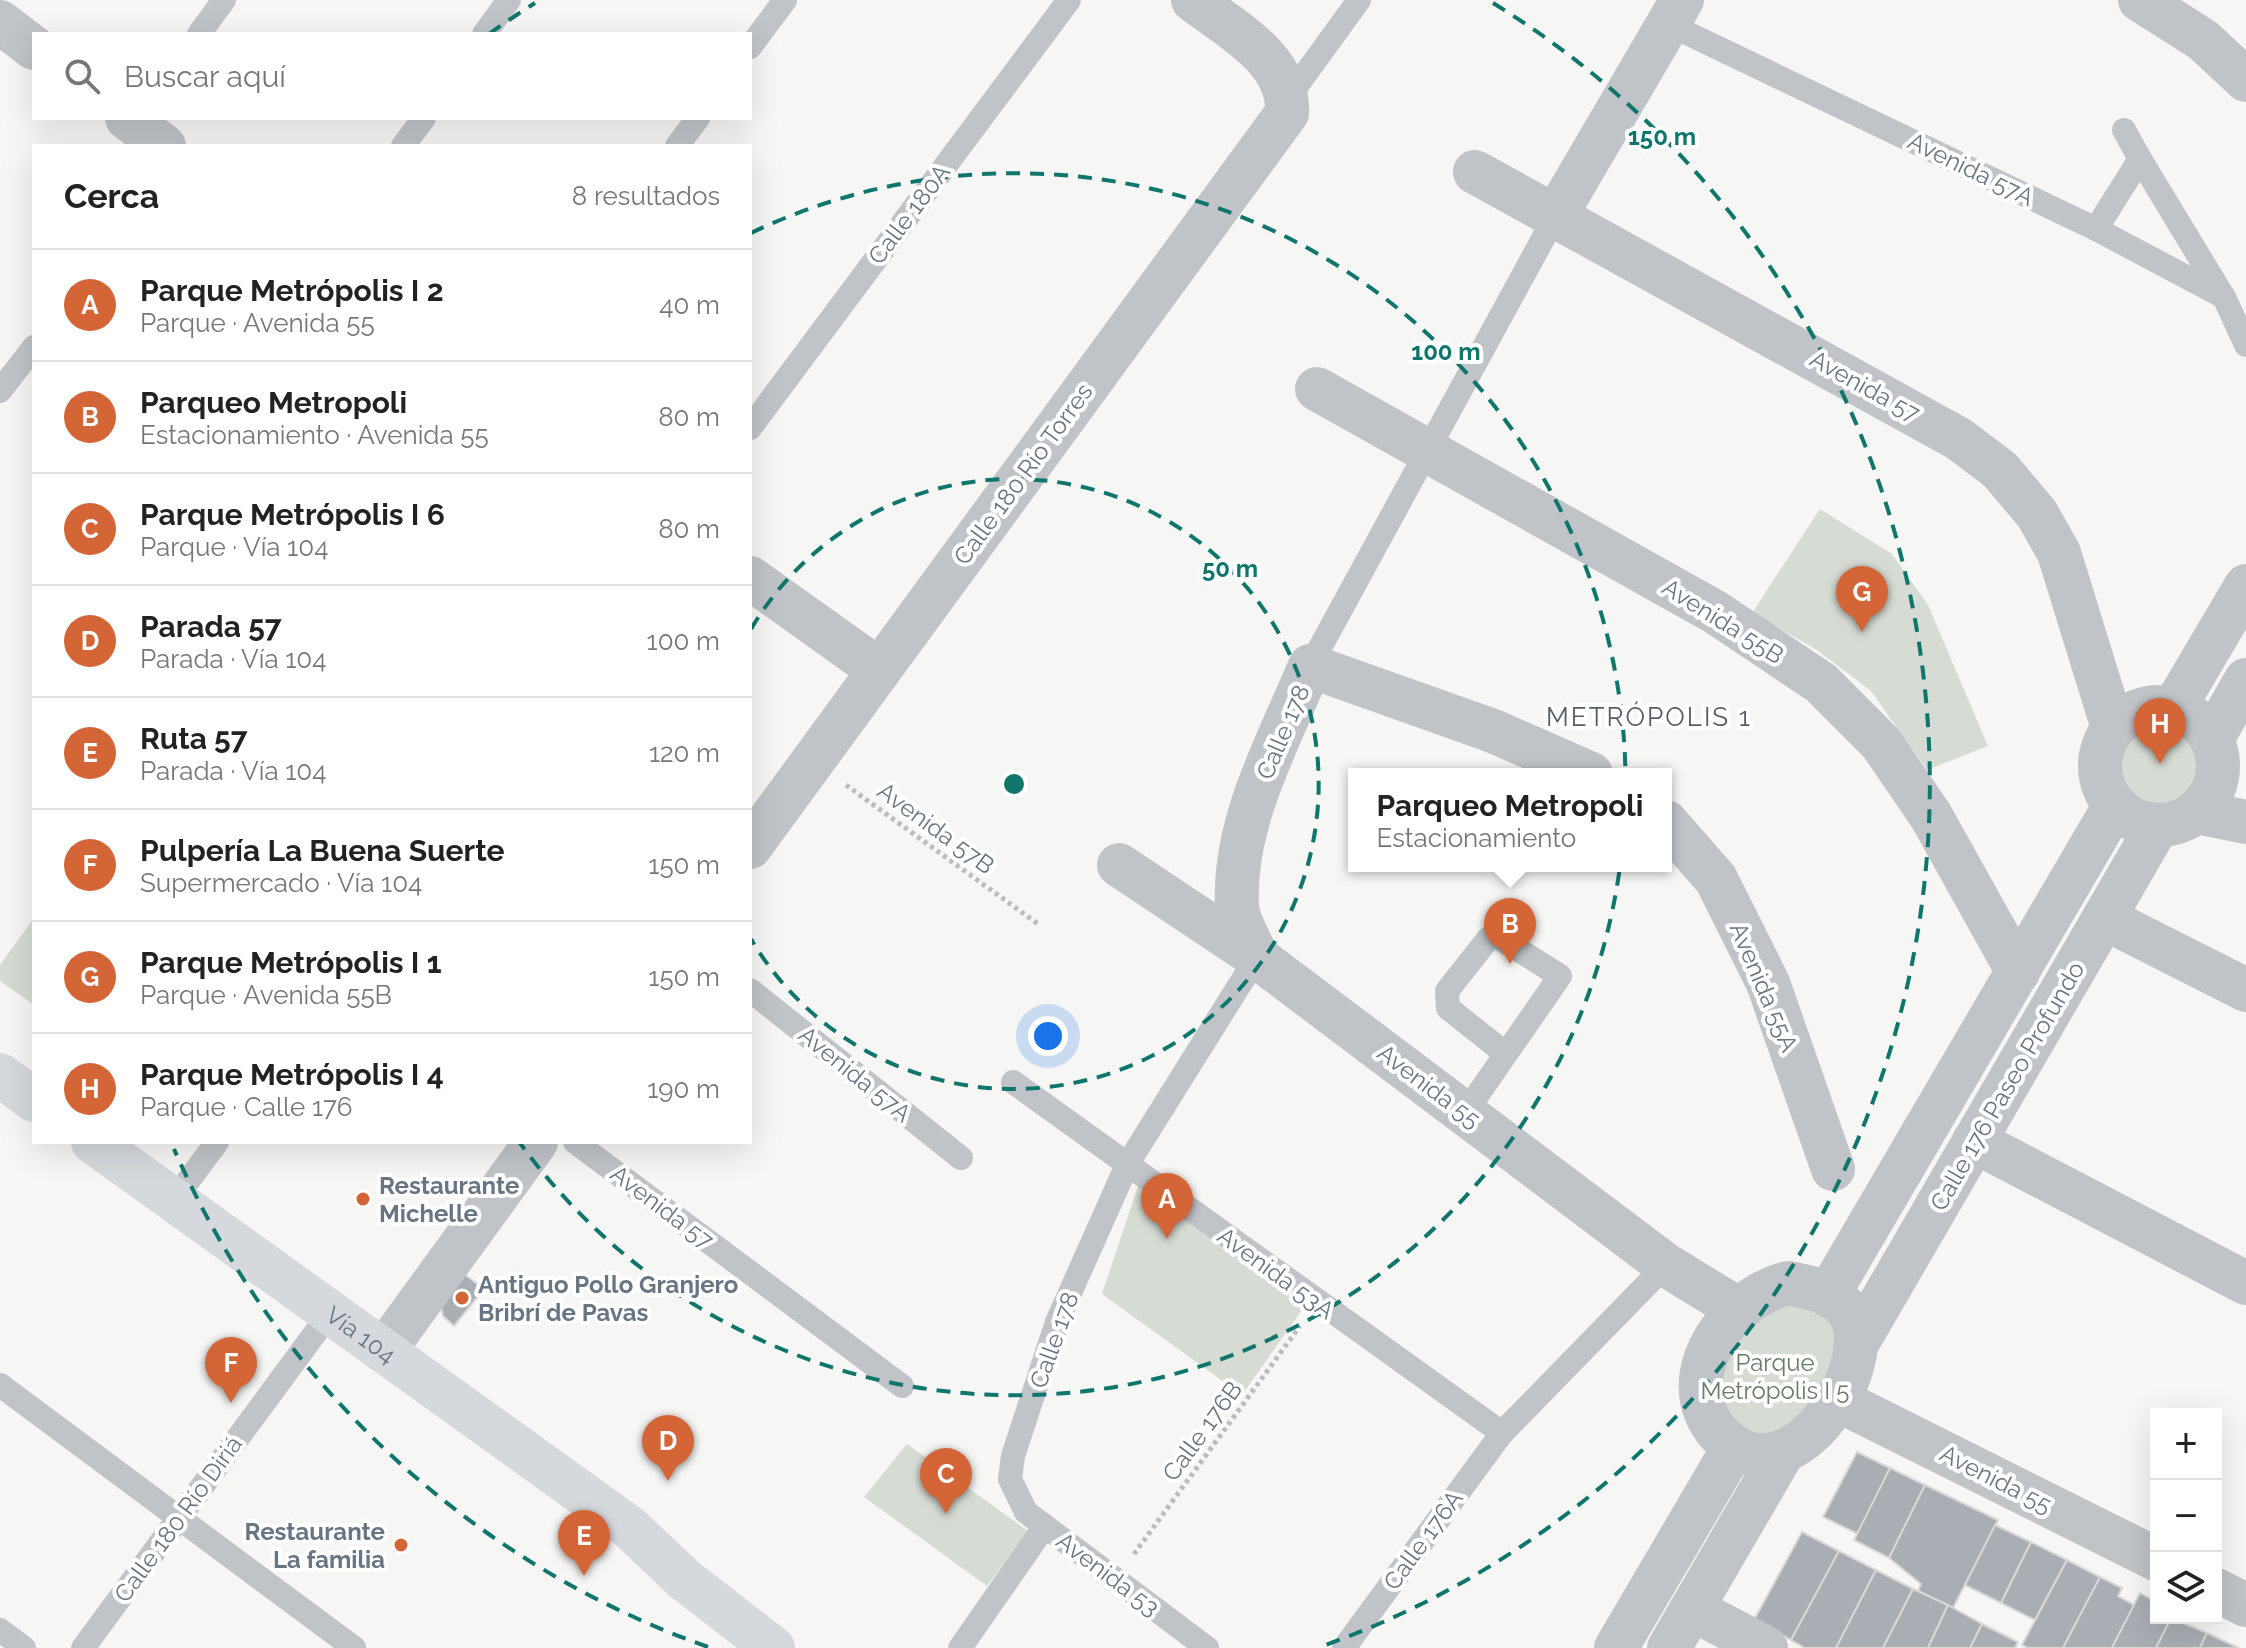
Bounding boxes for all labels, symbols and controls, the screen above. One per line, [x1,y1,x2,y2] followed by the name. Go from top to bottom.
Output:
[32,32,752,120] search box
[60,54,104,98] icon: search
[124,59,286,94] text: Buscar aquí
[1628,122,1696,151] text: 150 m
[1903,126,2039,212] street label: Avenida 57A
[862,158,956,270] street label: Calle 180A
[64,176,159,216] text: Cerca
[572,181,720,211] text: 8 resultados
[140,273,444,308] text: Parque Metrópolis I 2
[81,290,99,320] text: A
[659,290,720,320] text: 40 m
[140,308,375,338] text: Parque · Avenida 55
[1411,337,1481,366] text: 100 m
[1805,344,1925,428] street label: Avenida 57
[947,378,1099,570] street label: Calle 180 Río Torres
[140,385,407,420] text: Parqueo Metropoli
[81,402,99,432] text: B
[658,402,720,432] text: 80 m
[140,420,489,450] text: Estacionamiento · Avenida 55
[140,497,445,532] text: Parque Metrópolis I 6
[81,514,99,544] text: C
[658,514,720,544] text: 80 m
[140,532,328,562] text: Parque · Vía 104
[1202,554,1258,583] text: 50 m
[1836,566,1888,632] pin: G
[1657,572,1789,670] street label: Avenida 55B
[140,609,282,644] text: Parada 57
[81,626,99,656] text: D
[647,626,720,656] text: 100 m
[140,644,326,674] text: Parada · Vía 104
[1250,680,1316,784] street label: Calle 178
[2134,698,2186,764] pin: H
[1546,701,1752,732] district label: METRÓPOLIS 1
[140,721,248,756] text: Ruta 57
[82,738,98,768] text: E
[649,738,720,768] text: 120 m
[140,756,326,786] text: Parada · Vía 104
[1348,768,1672,872] popup
[1000,770,1028,798] centre of rings
[872,776,1000,880] street label: Avenida 57B
[1376,788,1644,823] text: Parqueo Metropoli
[1376,823,1576,853] text: Estacionamiento
[140,833,504,868] text: Pulpería La Buena Suerte
[83,850,97,880] text: F
[648,850,720,880] text: 150 m
[140,868,422,898] text: Supermercado · Vía 104
[1484,898,1536,964] pin: B
[1724,918,1804,1056] street label: Avenida 55A
[140,945,441,980] text: Parque Metrópolis I 1
[1924,956,2090,1216] street label: Calle 176 Paseo Profundo
[81,962,99,992] text: G
[648,962,720,992] text: 150 m
[140,980,392,1010] text: Parque · Avenida 55B
[1028,1016,1068,1056] your location
[793,1020,917,1128] street label: Avenida 57A
[1372,1038,1486,1134] street label: Avenida 55
[140,1057,444,1092] text: Parque Metrópolis I 4
[80,1074,100,1104] text: H
[647,1074,720,1104] text: 190 m
[140,1092,353,1122] text: Parque · Calle 176
[605,1159,719,1255] street label: Avenida 57
[379,1171,519,1228] place label: Restaurante Michelle
[1141,1173,1193,1239] pin: A
[354,1190,372,1208] marker: Restaurante Michelle
[1212,1221,1340,1325] street label: Avenida 53A
[478,1270,738,1327] place label: Antiguo Pollo Granjero Bribrí de Pavas
[1023,1288,1085,1392] street label: Calle 178
[453,1289,471,1307] marker: Antiguo Pollo Granjero Bribrí de Pavas
[321,1300,402,1369] street label: Vía 104
[205,1337,257,1403] pin: F
[1701,1348,1849,1405] park label: Parque Metrópolis I 5
[1156,1375,1248,1487] street label: Calle 176B
[2150,1408,2222,1624] map controls
[2150,1408,2222,1480] button: +
[642,1415,694,1481] pin: D
[108,1430,248,1608] street label: Calle 180 Río Diriá
[1935,1439,2057,1519] street label: Avenida 55
[920,1448,972,1514] pin: C
[2150,1480,2222,1552] button: −
[1377,1484,1469,1596] street label: Calle 176A
[558,1510,610,1576] pin: E
[245,1517,385,1574] place label: Restaurante La familia
[1051,1526,1165,1622] street label: Avenida 53
[392,1536,410,1554] marker: Restaurante La familia
[2150,1552,2222,1624] button: layers

